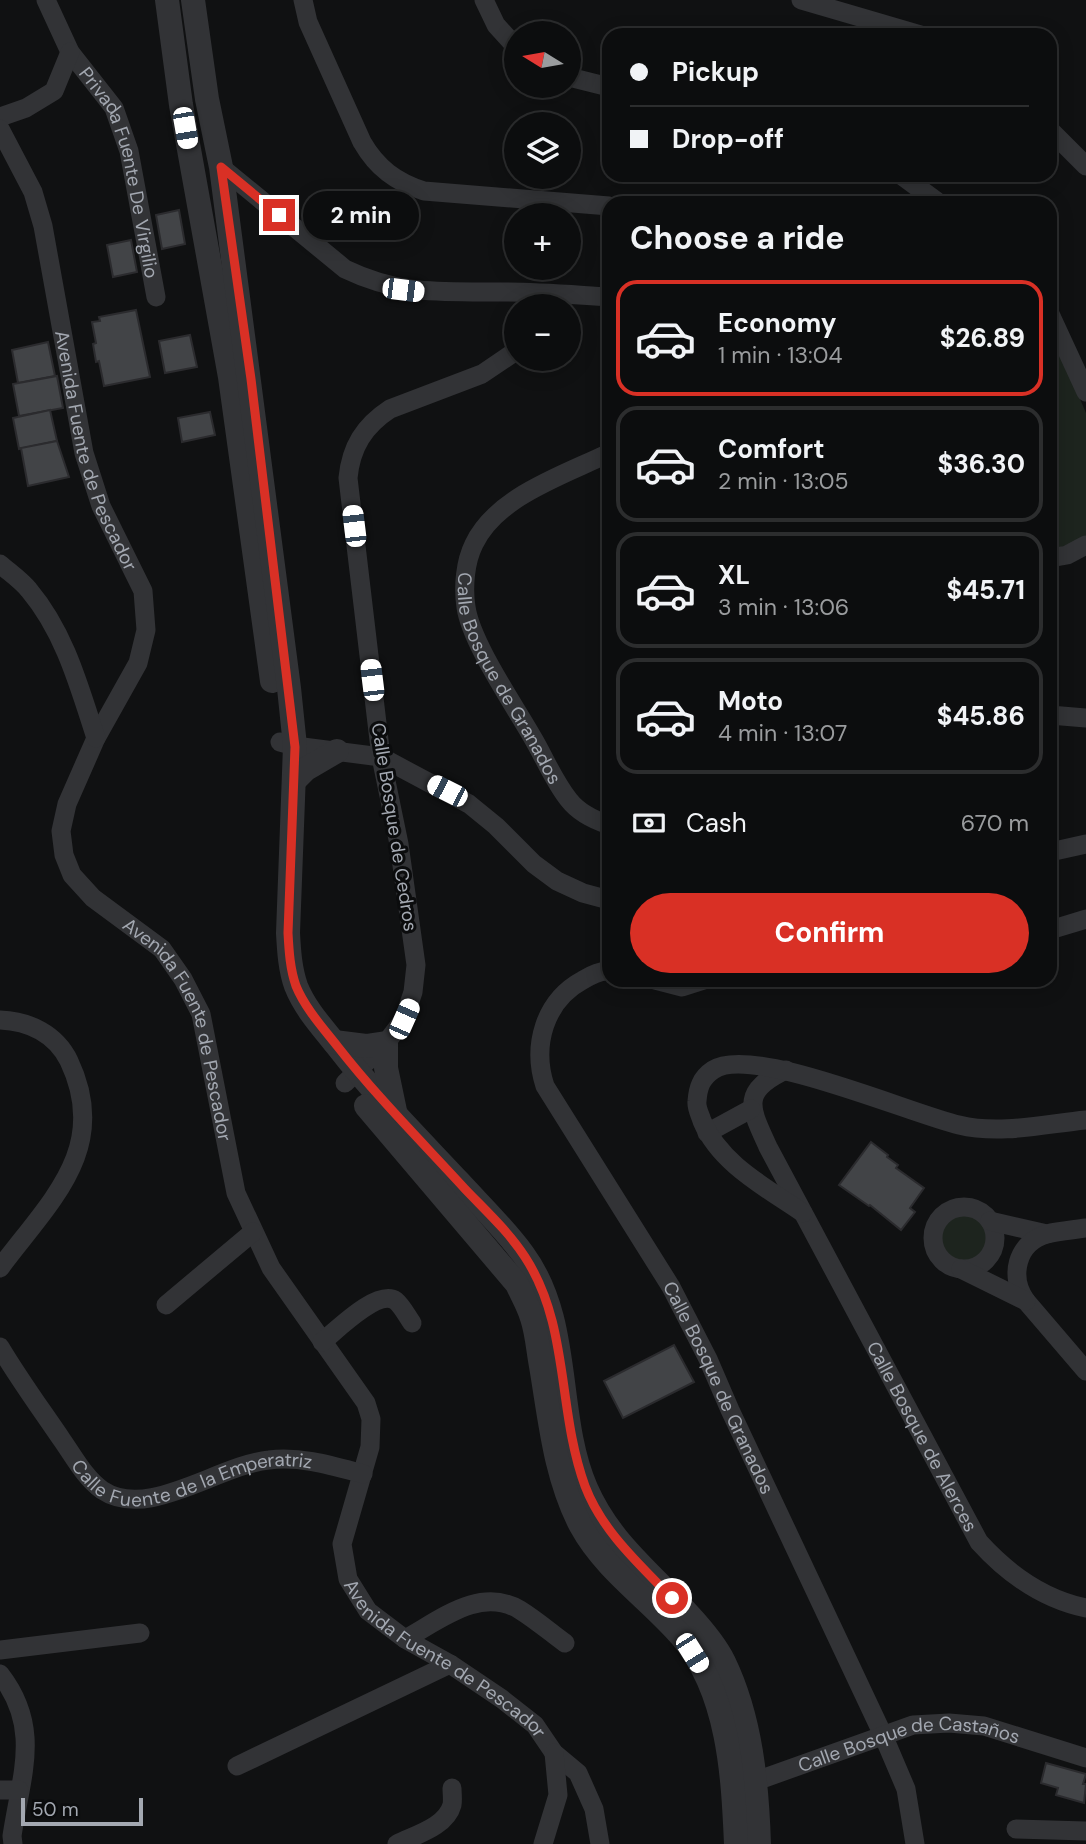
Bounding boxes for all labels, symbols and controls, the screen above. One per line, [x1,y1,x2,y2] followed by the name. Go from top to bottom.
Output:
[504,21,581,98] north arrow
[504,21,581,371] map controls
[672,55,759,89] text: Pickup
[73,62,164,280] street label: Privada Fuente De Virgilio
[172,105,199,151] car
[504,112,581,189] button: layers
[672,122,784,156] text: Drop-off
[304,190,419,240] callout: 2 min
[263,199,295,231] route end
[331,200,391,230] text: 2 min
[504,203,581,280] button: +
[630,217,845,259] text: Choose a ride
[381,277,426,303] car
[504,294,581,371] button: −
[718,306,836,340] text: Economy
[634,307,697,370] icon: car
[940,321,1025,355] text: $26.89
[49,328,143,575] street label: Avenida Fuente de Pescador
[718,340,842,370] text: 1 min · 13:04
[718,432,824,466] text: Comfort
[634,433,697,496] icon: car
[937,447,1025,481] text: $36.30
[718,466,849,496] text: 2 min · 13:05
[342,504,367,548] car
[718,558,750,592] text: XL
[634,559,697,622] icon: car
[452,571,567,789] street label: Calle Bosque de Granados
[947,573,1025,607] text: $45.71
[718,592,849,622] text: 3 min · 13:06
[360,658,385,702] car
[718,684,783,718] text: Moto
[634,685,697,748] icon: car
[937,699,1025,733] text: $45.86
[718,718,847,748] text: 4 min · 13:07
[366,721,423,933] street label: Calle Bosque de Cedros
[424,772,471,810] car
[630,804,668,842] icon: cash
[686,806,747,840] text: Cash
[961,808,1029,838] text: 670 m
[630,893,1029,973] button: Confirm
[118,912,238,1143] street label: Avenida Fuente de Pescador
[386,996,423,1042] car
[657,1277,780,1498] street label: Calle Bosque de Granados
[861,1337,983,1536] street label: Calle Bosque de Alerces
[67,1442,325,1474] street label: Calle Fuente de la Emperatriz
[66,1447,314,1512] text: Calle Fuente de la Emperatriz
[338,1574,552,1743] street label: Avenida Fuente de Pescador
[656,1582,688,1614] route start
[672,1630,713,1676] car
[795,1711,1023,1778] street label: Calle Bosque de Castaños
[21,1795,144,1827] scale bar
[32,1797,79,1822] text: 50 m

